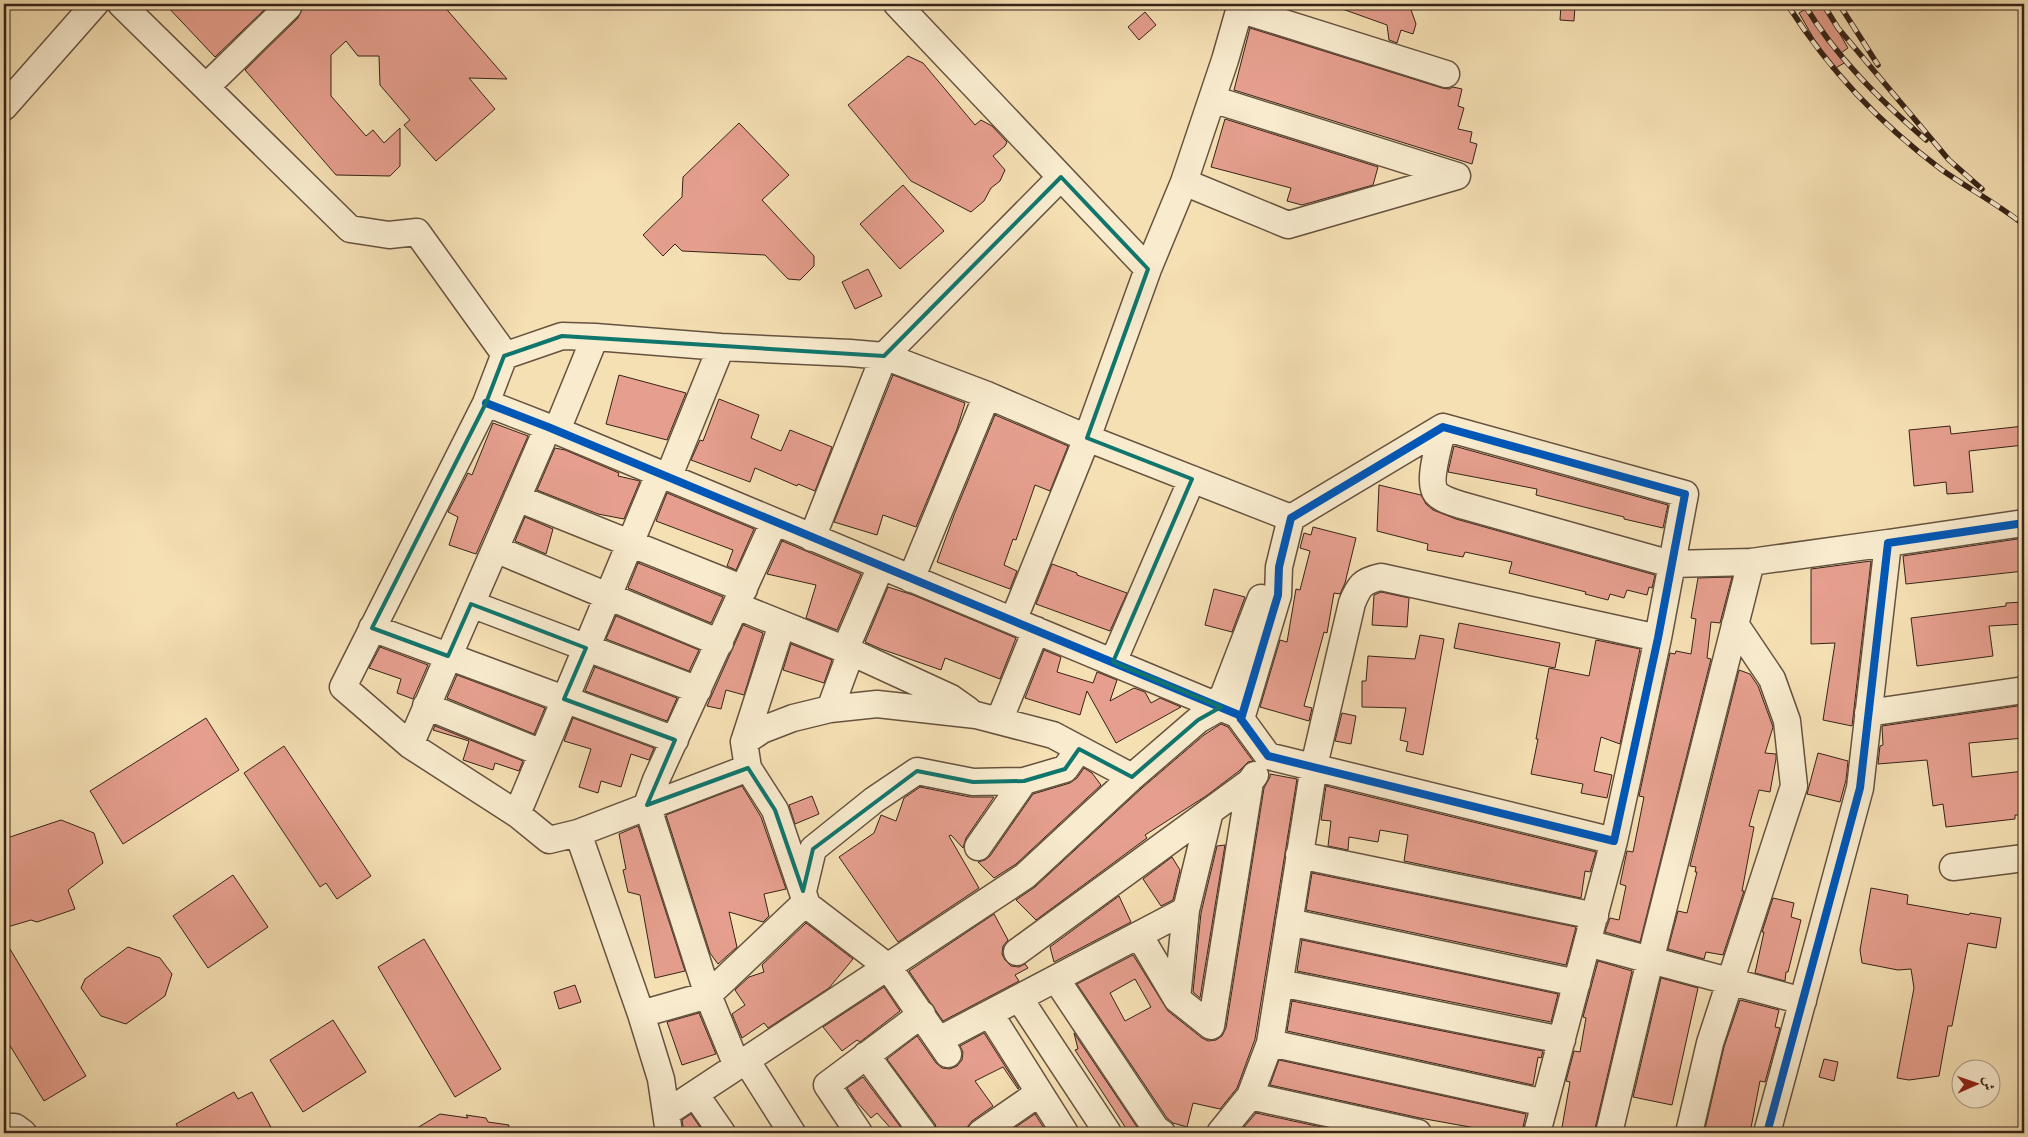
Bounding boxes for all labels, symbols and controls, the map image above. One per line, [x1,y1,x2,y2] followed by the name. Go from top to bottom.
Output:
[1950,1060,2000,1110] north arrow
[1980,1076,1998,1091] text: ش

